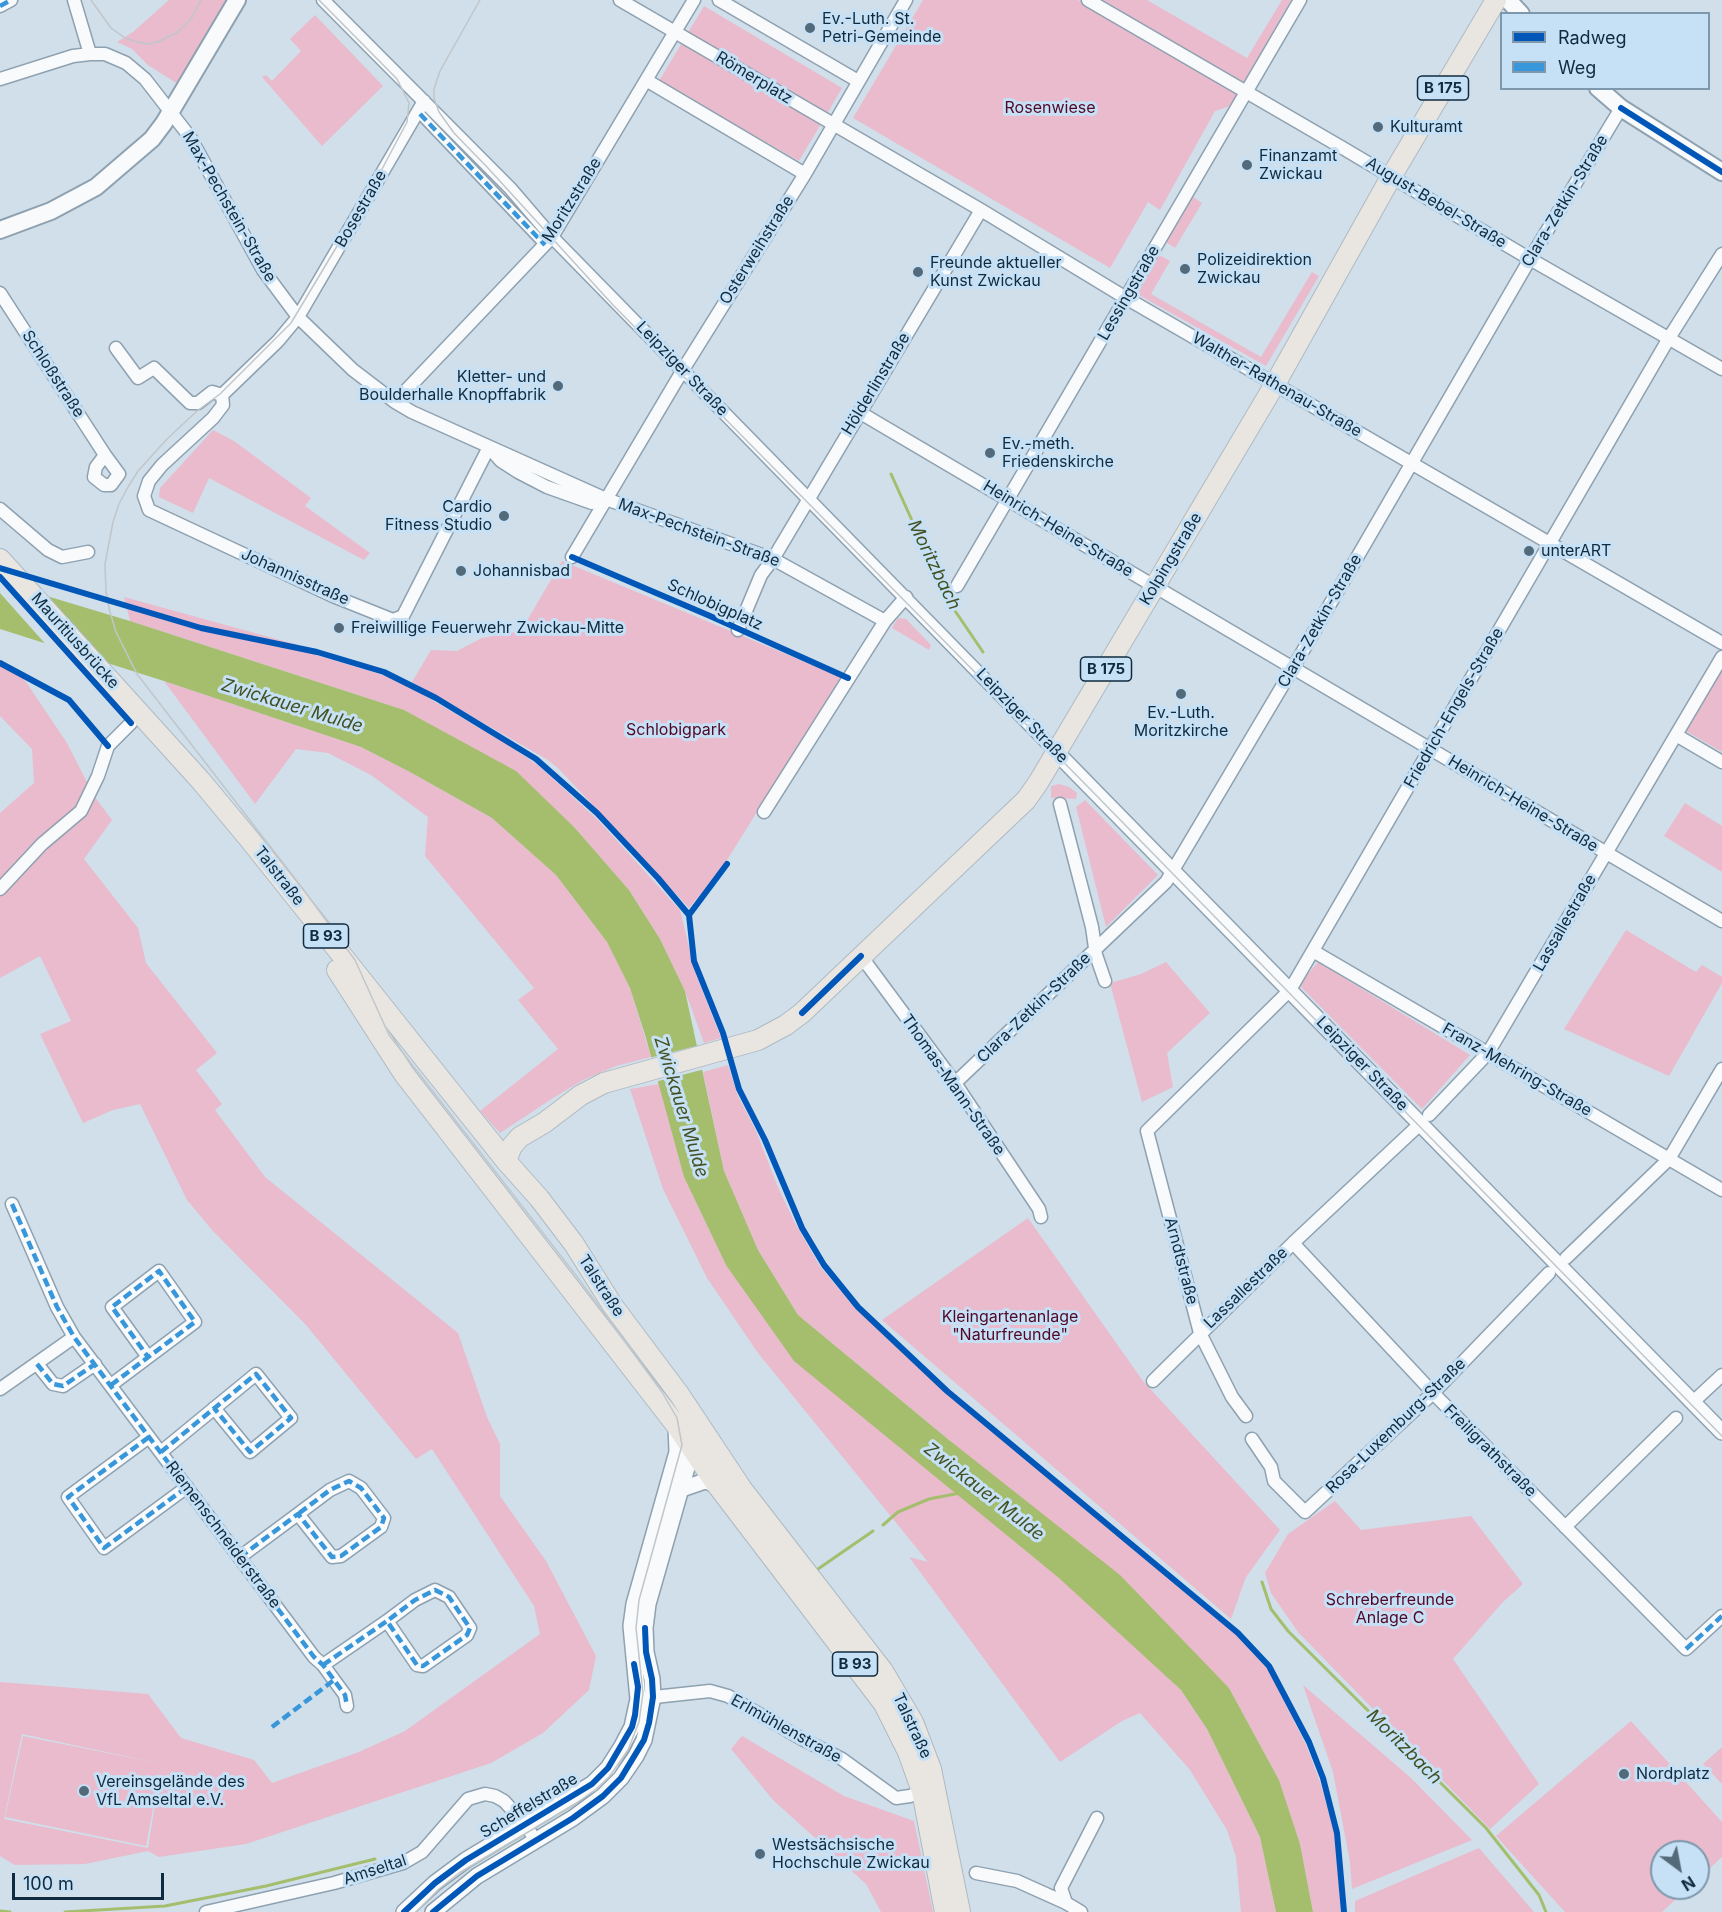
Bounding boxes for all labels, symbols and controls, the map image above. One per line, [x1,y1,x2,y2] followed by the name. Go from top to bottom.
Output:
[822,9,941,47] place label: Ev.-Luth. St. Petri-Gemeinde
[1500,12,1710,90] legend
[803,21,817,35] marker: Ev.-Luth. St. Petri-Gemeinde
[1558,27,1627,48] text: Radweg
[712,48,796,108] street label: Römerplatz
[1558,57,1596,78] text: Weg
[1418,76,1468,100] road number: B 175
[1005,98,1095,118] park label: Rosenwiese
[1390,117,1463,137] place label: Kulturamt
[1371,120,1385,134] marker: Kulturamt
[178,128,280,286] street label: Max-Pechstein-Straße
[1518,131,1612,271] street label: Clara-Zetkin-Straße
[1259,146,1337,184] place label: Finanzamt Zwickau
[1362,153,1510,253] street label: August-Bebel-Straße
[538,154,606,246] street label: Moritzstraße
[1240,158,1254,172] marker: Finanzamt Zwickau
[331,167,391,251] street label: Bosestraße
[716,192,798,308] street label: Osterweihstraße
[1094,242,1164,344] street label: Lessingstraße
[1197,250,1312,288] place label: Polizeidirektion Zwickau
[930,253,1061,291] place label: Freunde aktueller Kunst Zwickau
[1178,262,1192,276] marker: Polizeidirektion Zwickau
[911,265,925,279] marker: Freunde aktueller Kunst Zwickau
[632,318,732,420] street label: Leipziger Straße
[18,327,88,421] street label: Schloßstraße
[838,329,914,439] street label: Hölderlinstraße
[1189,329,1365,441] street label: Walther-Rathenau-Straße
[359,367,546,405] place label: Kletter- und Boulderhalle Knopffabrik
[551,379,565,393] marker: Kletter- und Boulderhalle Knopffabrik
[1002,434,1114,472] place label: Ev.-meth. Friedenskirche
[983,446,997,460] marker: Ev.-meth. Friedenskirche
[980,477,1136,581] street label: Heinrich-Heine-Straße
[616,495,782,571] street label: Max-Pechstein-Straße
[385,497,492,535] place label: Cardio Fitness Studio
[497,509,511,523] marker: Cardio Fitness Studio
[1136,509,1206,609] street label: Kolpingstraße
[903,517,965,613] water label: Moritzbach
[1541,541,1611,561] place label: unterART
[1522,544,1536,558] marker: unterART
[238,545,352,609] street label: Johannisstraße
[1274,551,1366,691] street label: Clara-Zetkin-Straße
[473,561,570,581] place label: Johannisbad
[454,564,468,578] marker: Johannisbad
[664,575,766,635] street label: Schlobigplatz
[27,589,123,693] street label: Mauritiusbrücke
[351,618,624,638] place label: Freiwillige Feuerwehr Zwickau-Mitte
[332,621,346,635] marker: Freiwillige Feuerwehr Zwickau-Mitte
[1400,624,1508,792] street label: Friedrich-Engels-Straße
[1080,657,1132,681] road number: B 175
[972,665,1072,767] street label: Leipziger Straße
[219,674,365,738] water label: Zwickauer Mulde
[1174,687,1188,701] marker: Ev.-Luth. Moritzkirche
[1134,703,1228,741] place label: Ev.-Luth. Moritzkirche
[626,720,726,740] park label: Schlobigpark
[1445,752,1601,856] street label: Heinrich-Heine-Straße
[250,843,308,909] street label: Talstraße
[1529,871,1601,975] street label: Lassallestraße
[304,924,348,948] road number: B 93
[973,949,1095,1067] street label: Clara-Zetkin-Straße
[897,1011,1009,1159] street label: Thomas-Mann-Straße
[1312,1013,1412,1115] street label: Leipziger Straße
[1439,1019,1595,1121] street label: Franz-Mehring-Straße
[649,1034,713,1180] water label: Zwickauer Mulde
[1160,1215,1202,1307] street label: Arndtstraße
[1200,1243,1292,1333] street label: Lassallestraße
[574,1251,628,1321] street label: Talstraße
[942,1307,1078,1345] park label: Kleingartenanlage "Naturfreunde"
[1322,1354,1470,1498] street label: Rosa-Luxemburg-Straße
[1440,1401,1540,1501] street label: Freiligrathstraße
[920,1438,1048,1546] water label: Zwickauer Mulde
[161,1458,285,1612] street label: Riemenschneiderstraße
[1326,1590,1454,1628] park label: Schreberfreunde Anlage C
[832,1652,878,1676] road number: B 93
[889,1690,935,1762] street label: Talstraße
[727,1691,845,1767] street label: Erlmühlenstraße
[1362,1705,1446,1789] water label: Moritzbach
[1636,1764,1710,1784] place label: Nordplatz
[1617,1767,1631,1781] marker: Nordplatz
[477,1769,581,1843] street label: Scheffelstraße
[96,1772,245,1810] place label: Vereinsgelände des VfL Amseltal e.V.
[77,1784,91,1798] marker: Vereinsgelände des VfL Amseltal e.V.
[772,1835,930,1873] place label: Westsächsische Hochschule Zwickau
[1650,1840,1710,1900] north arrow
[753,1847,767,1861] marker: Westsächsische Hochschule Zwickau
[341,1851,409,1889] street label: Amseltal
[15,1861,166,1899] scale bar
[1678,1872,1699,1895] text: N
[23,1873,74,1894] text: 100 m

